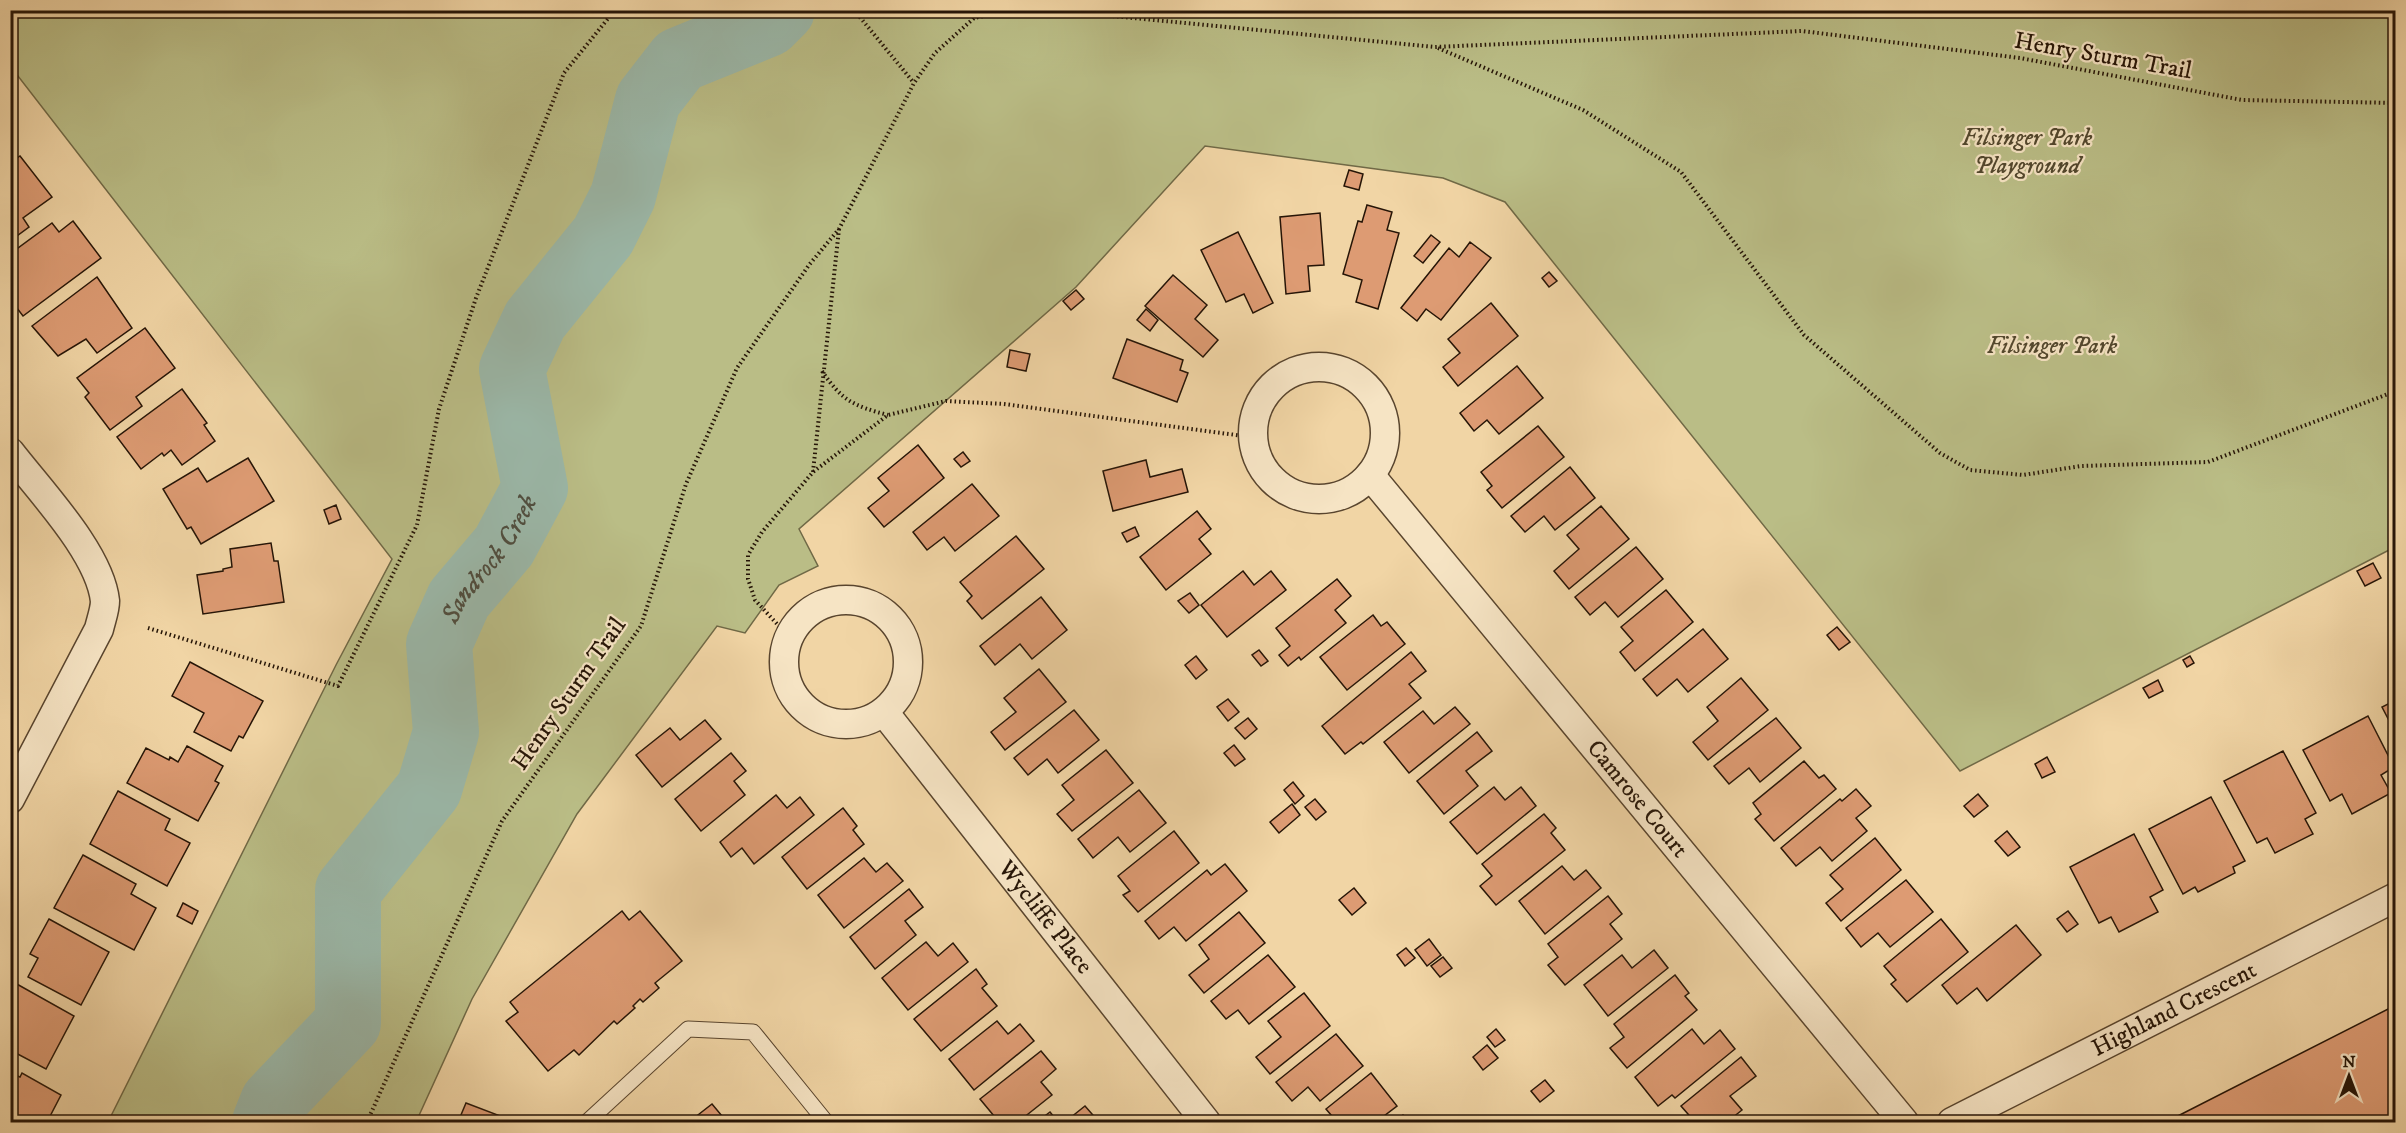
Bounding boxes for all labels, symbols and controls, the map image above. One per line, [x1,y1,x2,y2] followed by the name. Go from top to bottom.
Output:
[2012,26,2195,87] street label: Henry Sturm Trail
[1962,123,2092,181] park label: Filsinger Park Playground
[1987,331,2117,361] park label: Filsinger Park
[433,489,545,629] water label: Sandrock Creek
[505,611,633,776] street label: Henry Sturm Trail
[1580,734,1695,864] street label: Camrose Court
[991,854,1099,980] street label: Wycliffe Place
[2087,955,2262,1064] street label: Highland Crescent
[2319,1046,2379,1106] north arrow
[2342,1052,2356,1072] text: N

